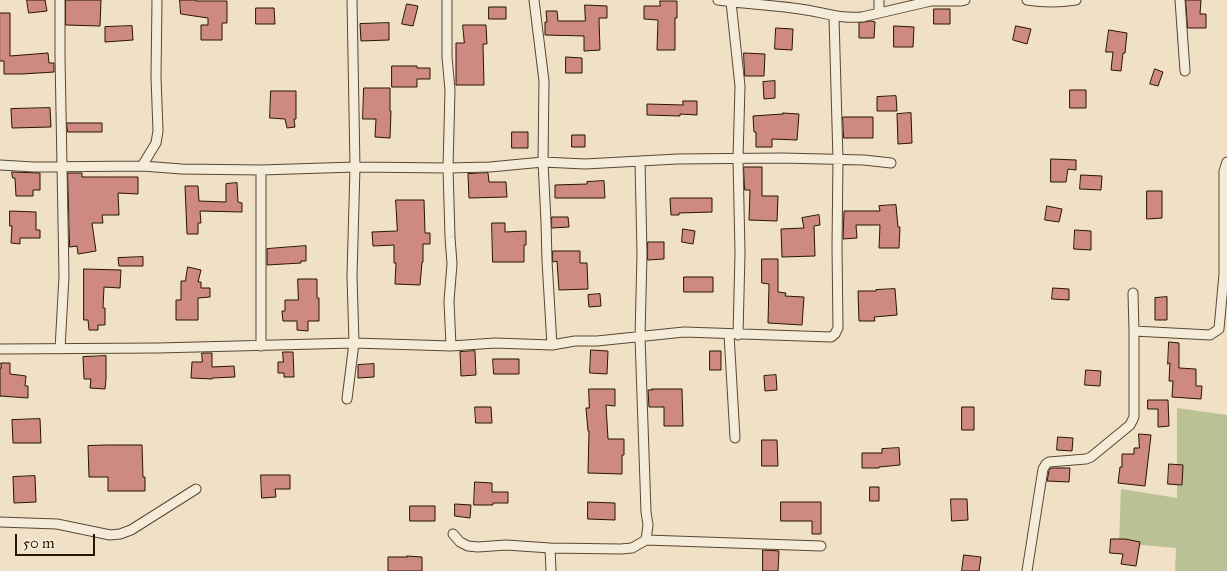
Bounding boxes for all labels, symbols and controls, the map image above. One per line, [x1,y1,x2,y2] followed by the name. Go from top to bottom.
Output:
[18,524,98,556] scale bar
[23,534,55,552] text: 50 m

